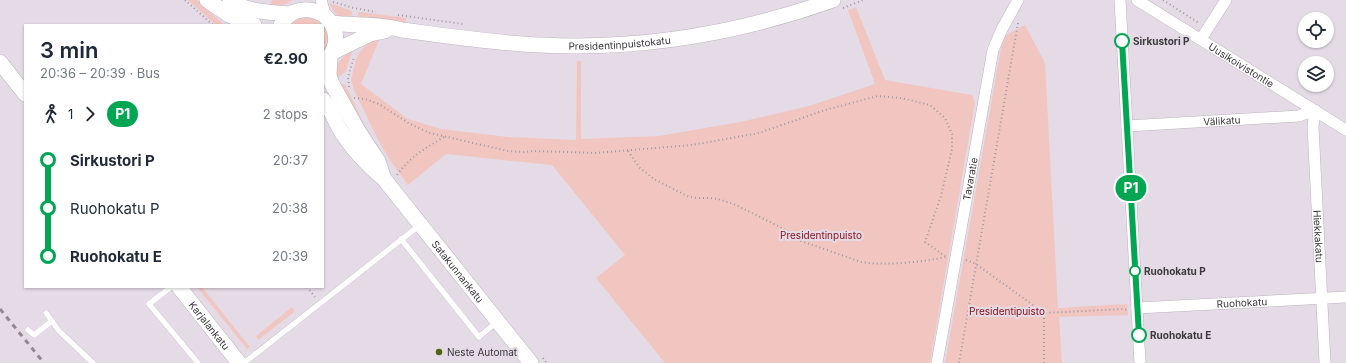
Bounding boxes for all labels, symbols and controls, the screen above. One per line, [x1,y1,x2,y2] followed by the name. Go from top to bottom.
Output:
[1298,12,1334,92] map controls
[1298,12,1334,48] button: locate
[568,33,671,52] street label: Presidentinpuistokatu
[1114,33,1130,49] marker: Sirkustori P
[1133,35,1190,47] place label: Sirkustori P
[40,37,99,63] text: 3 min
[1207,40,1276,90] street label: Uusikoivistontie
[264,49,308,68] text: €2.90
[1298,56,1334,92] button: layers
[40,65,160,81] text: 20:36 – 20:39 · Bus
[40,103,62,125] icon: walk
[79,103,101,125] icon: forward
[115,105,130,122] text: P1
[68,106,73,122] text: 1
[263,106,308,122] text: 2 stops
[1203,113,1241,128] street label: Välikatu
[70,151,155,170] text: Sirkustori P
[273,152,308,168] text: 20:37
[960,156,980,201] street label: Tavaratie
[1113,175,1149,201] line badge: P1
[1123,179,1139,196] text: P1
[70,199,160,218] text: Ruohokatu P
[272,200,308,216] text: 20:38
[1311,210,1326,263] street label: Hiekkakatu
[780,229,862,241] park label: Presidentinpuisto
[429,238,486,305] street label: Satakunnankatu
[70,247,162,266] text: Ruohokatu E
[272,248,308,264] text: 20:39
[1129,265,1141,277] marker: Ruohokatu P
[1144,265,1206,277] place label: Ruohokatu P
[1216,295,1268,310] street label: Ruohokatu
[186,299,232,352] street label: Karjalankatu
[969,305,1045,317] park label: Presidentipuisto
[1131,327,1147,343] marker: Ruohokatu E
[1150,329,1211,341] place label: Ruohokatu E
[447,346,518,358] place label: Neste Automat
[434,347,444,357] marker: Neste Automat

